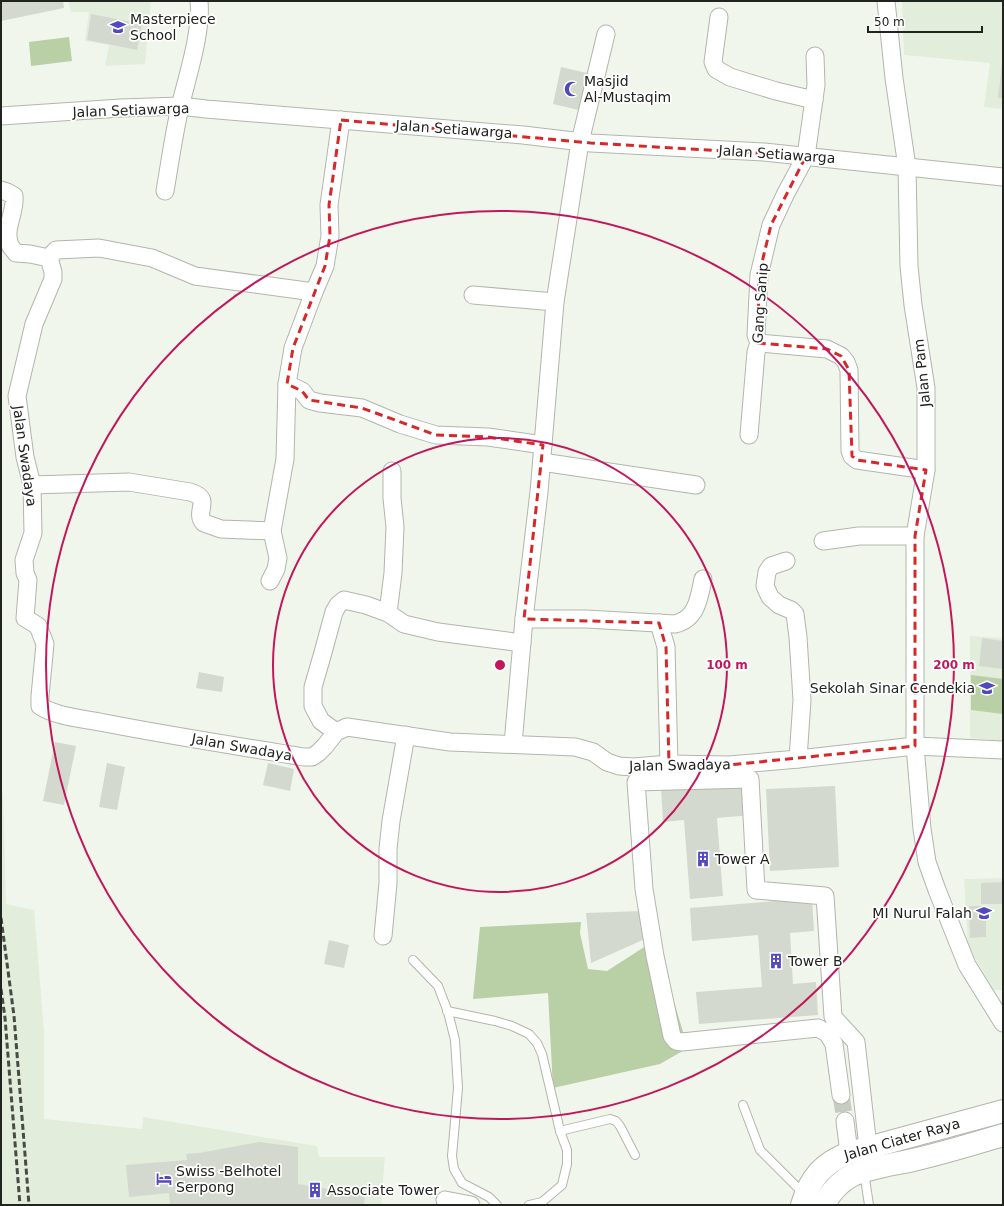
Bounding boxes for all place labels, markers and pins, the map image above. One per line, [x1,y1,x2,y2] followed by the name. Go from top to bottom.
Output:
[130,11,216,43] place label: Masterpiece School
[109,18,127,36] school or university icon: Masterpiece School
[584,73,671,105] place label: Masjid Al-Mustaqim
[563,80,581,98] mosque icon: Masjid Al-Mustaqim
[493,658,507,672] centre of rings
[978,679,996,697] school or university icon: Sekolah Sinar Cendekia
[810,680,975,696] place label: Sekolah Sinar Cendekia
[694,850,712,868] building icon: Tower A
[714,851,770,867] place label: Tower A
[975,904,993,922] school or university icon: MI Nurul Falah
[872,905,972,921] place label: MI Nurul Falah
[767,952,785,970] building icon: Tower B
[787,953,843,969] place label: Tower B
[176,1163,281,1195] place label: Swiss -Belhotel Serpong
[155,1170,173,1188] hotel icon: Swiss -Belhotel Serpong
[306,1181,324,1199] building icon: Associate Tower
[327,1182,439,1198] place label: Associate Tower

